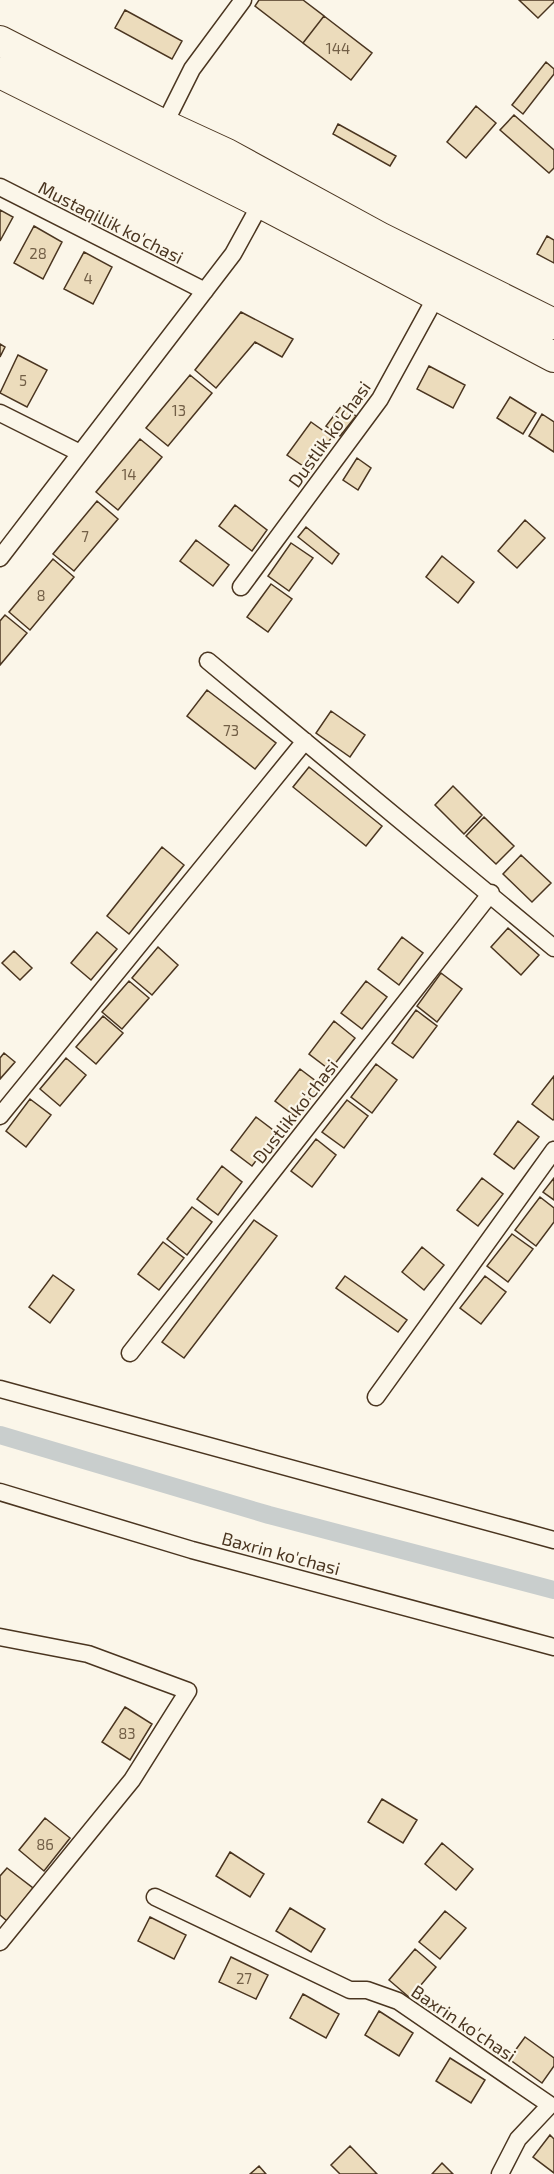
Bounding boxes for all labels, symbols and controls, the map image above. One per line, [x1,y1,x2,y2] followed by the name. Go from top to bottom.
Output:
[326,39,350,57] house number: 144
[35,176,187,268] street label: Mustaqillik ko'chasi
[29,244,47,262] house number: 28
[83,269,93,287] house number: 4
[19,371,27,389] house number: 5
[283,377,375,491] street label: Dustlik ko'chasi
[172,401,186,419] house number: 13
[121,465,137,483] house number: 14
[81,527,89,545] house number: 7
[36,586,46,604] house number: 8
[223,721,239,739] house number: 73
[248,1055,342,1167] street label: Dustlik ko'chasi
[219,1527,343,1579] street label: Baxrin ko'chasi
[118,1724,136,1742] house number: 83
[36,1835,54,1853] house number: 86
[236,1969,252,1987] house number: 27
[407,1980,521,2066] street label: Baxrin ko'chasi

